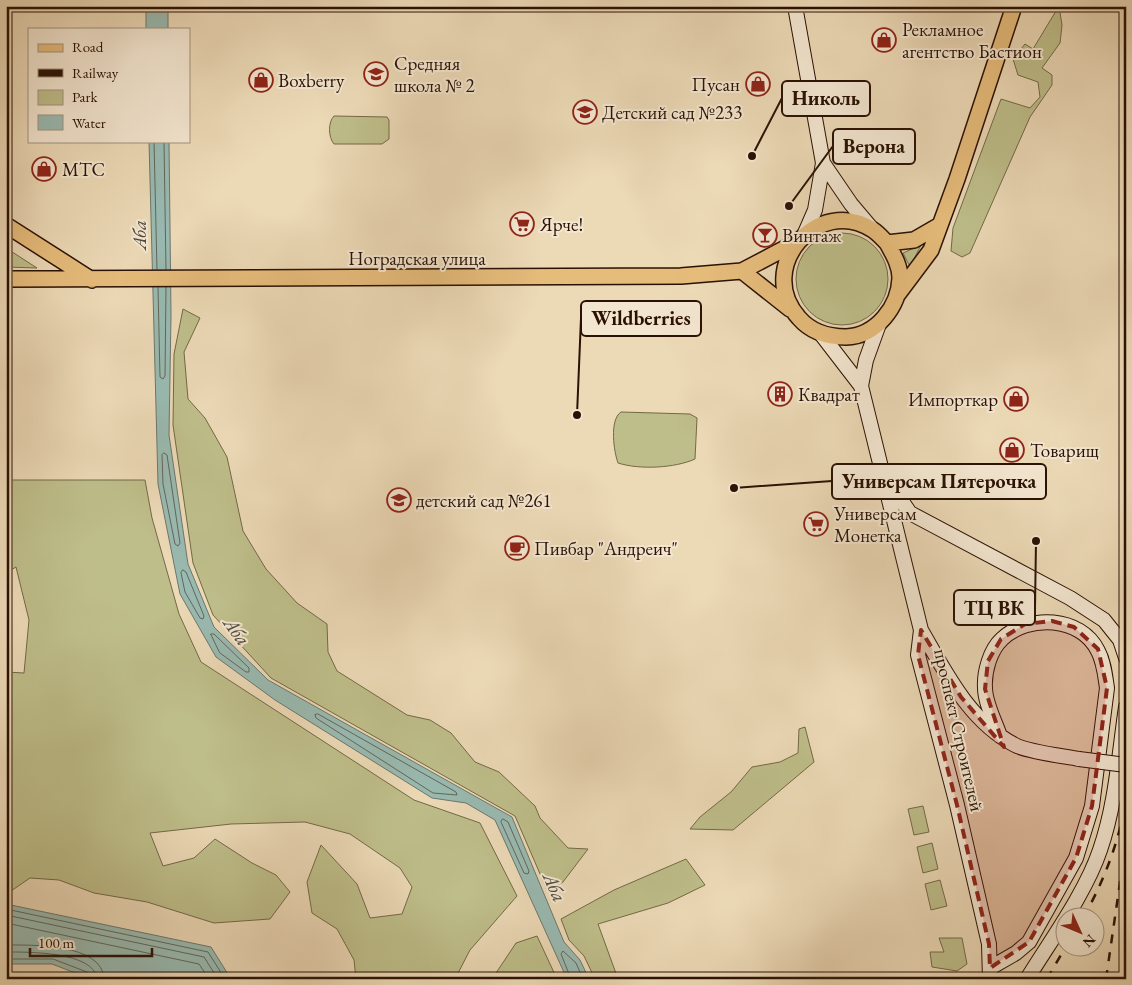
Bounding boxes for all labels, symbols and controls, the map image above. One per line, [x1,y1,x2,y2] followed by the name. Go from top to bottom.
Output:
[902,17,1042,64] place label: Рекламное агентство Бастион
[871,27,897,53] shop icon: Рекламное агентство Бастион
[28,28,190,142] legend
[72,37,104,56] text: Road
[394,51,475,98] place label: Средняя школа № 2
[363,61,389,87] school or university icon: Средняя школа № 2
[72,63,119,82] text: Railway
[248,67,274,93] shop icon: Boxberry
[278,68,345,93] place label: Boxberry
[745,71,771,97] shop icon: Пусан
[691,72,740,97] place label: Пусан
[782,81,870,116] callout: Николь
[792,85,860,111] text: Николь
[72,87,99,106] text: Park
[572,99,598,125] school or university icon: Детский сад №233
[602,100,742,125] place label: Детский сад №233
[72,113,106,132] text: Water
[833,129,915,164] callout: Верона
[843,133,905,159] text: Верона
[31,156,57,182] shop icon: МТС
[62,157,105,182] place label: МТС
[509,211,535,237] supermarket icon: Ярче!
[539,212,583,237] place label: Ярче!
[126,220,152,252] water label: Аба
[752,222,778,248] bar icon: Винтаж
[782,223,842,248] place label: Винтаж
[348,246,486,271] street label: Ноградская улица
[581,301,701,336] callout: Wildberries
[591,305,691,331] text: Wildberries
[767,381,793,407] building icon: Квадрат
[798,382,860,407] place label: Квадрат
[1003,386,1029,412] shop icon: Импорткар
[908,387,998,412] place label: Импорткар
[999,437,1025,463] shop icon: Товарищ
[1030,438,1099,463] place label: Товарищ
[832,464,1046,499] callout: Универсам Пятерочка
[841,468,1037,494] text: Универсам Пятерочка
[386,487,412,513] school or university icon: детский сад №261
[416,488,552,513] place label: детский сад №261
[833,501,917,548] place label: Универсам Монетка
[803,511,829,537] supermarket icon: Универсам Монетка
[504,535,530,561] cafe icon: Пивбар "Андреич"
[534,536,678,561] place label: Пивбар "Андреич"
[954,590,1035,625] callout: ТЦ ВК
[964,595,1025,621] text: ТЦ ВК
[216,610,256,651] water label: Аба
[928,646,990,814] street label: проспект Строителей
[536,866,573,906] water label: Аба
[1054,908,1104,958] north arrow
[30,925,152,957] scale bar
[1078,931,1100,952] text: N
[38,933,75,952] text: 100 m

